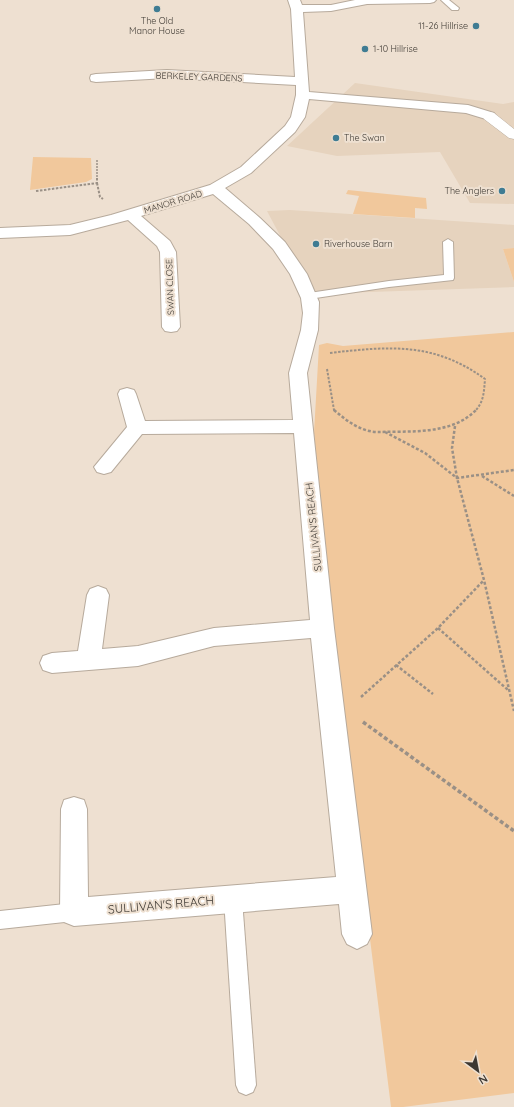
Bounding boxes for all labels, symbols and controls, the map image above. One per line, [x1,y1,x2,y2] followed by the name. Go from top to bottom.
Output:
[152,4,162,14] marker: The Old Manor House
[129,15,185,36] place label: The Old Manor House
[418,20,468,31] place label: 11-26 Hillrise
[471,21,481,31] marker: 11-26 Hillrise
[373,43,418,54] place label: 1-10 Hillrise
[360,44,370,54] marker: 1-10 Hillrise
[155,69,243,84] street label: BERKELEY GARDENS
[344,132,385,143] place label: The Swan
[331,133,341,143] marker: The Swan
[445,185,494,196] place label: The Anglers
[497,186,507,196] marker: The Anglers
[142,187,204,216] street label: MANOR ROAD
[324,238,393,249] place label: Riverhouse Barn
[311,239,321,249] marker: Riverhouse Barn
[163,259,176,315] street label: SWAN CLOSE
[302,482,325,572] street label: SULLIVAN'S REACH
[107,892,215,917] street label: SULLIVAN'S REACH
[458,1051,498,1091] north arrow
[476,1071,490,1088] text: N

